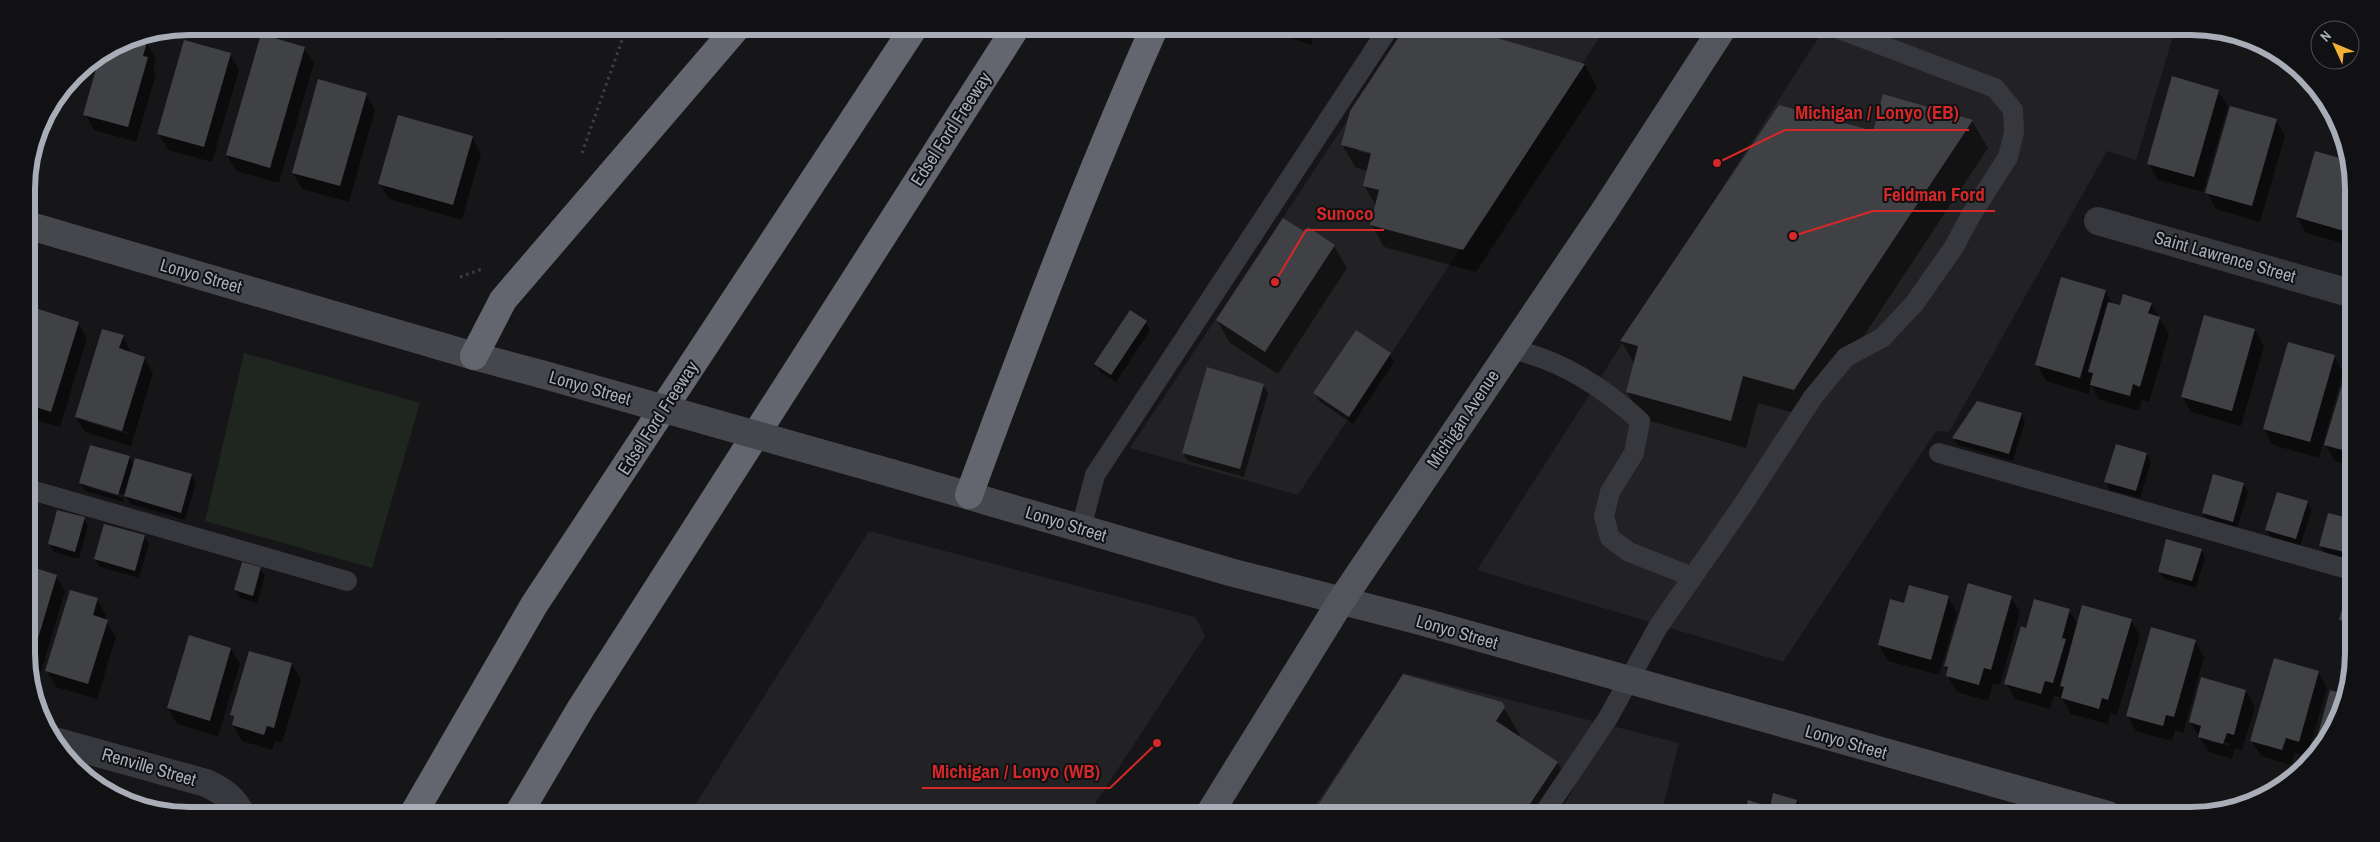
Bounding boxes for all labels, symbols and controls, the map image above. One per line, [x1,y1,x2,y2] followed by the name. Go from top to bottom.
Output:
[2310,20,2360,70] north arrow
[2316,27,2335,45] text: N
[904,66,997,191] street label: Edsel Ford Freeway
[1785,96,1969,130] callout: Michigan / Lonyo (EB)
[1795,99,1959,125] text: Michigan / Lonyo (EB)
[1873,177,1995,211] callout: Feldman Ford
[1883,181,1985,207] text: Feldman Ford
[1306,196,1384,230] callout: Sunoco
[1316,200,1374,226] text: Sunoco
[2151,224,2299,289] street label: Saint Lawrence Street
[157,252,245,299] street label: Lonyo Street
[611,355,704,480] street label: Edsel Ford Freeway
[546,364,634,411] street label: Lonyo Street
[1420,365,1505,473] street label: Michigan Avenue
[1022,499,1110,548] street label: Lonyo Street
[1413,608,1501,655] street label: Lonyo Street
[1802,718,1890,765] street label: Lonyo Street
[99,741,199,792] street label: Renville Street
[922,754,1110,788] callout: Michigan / Lonyo (WB)
[932,758,1100,784] text: Michigan / Lonyo (WB)

